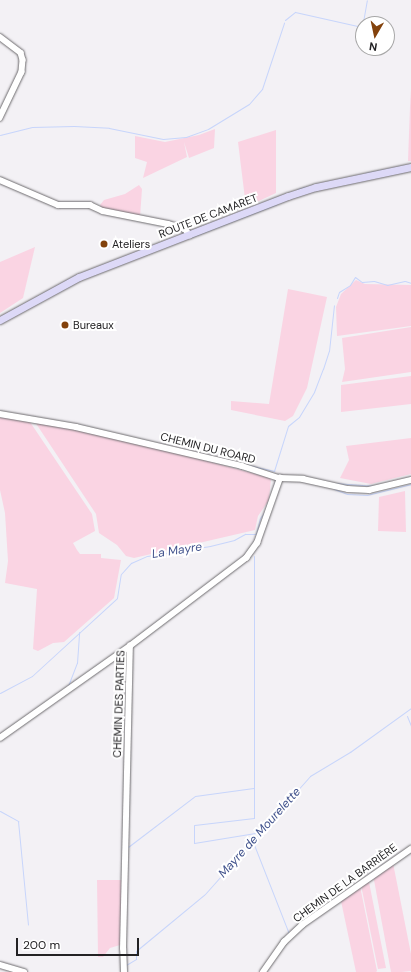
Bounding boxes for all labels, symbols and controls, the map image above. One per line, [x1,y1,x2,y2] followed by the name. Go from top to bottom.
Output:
[355,16,395,56] north arrow
[368,39,378,54] text: N
[157,191,259,241] street label: ROUTE DE CAMARET
[112,237,150,251] place label: Ateliers
[99,239,109,249] marker: Ateliers
[73,318,114,332] place label: Bureaux
[60,320,70,330] marker: Bureaux
[159,430,257,466] street label: CHEMIN DU ROARD
[151,540,203,562] water label: La Mayre
[111,650,127,758] street label: CHEMIN DES PARTIES
[216,785,304,881] water label: Mayre de Mourelette
[291,841,399,925] street label: CHEMIN DE LA BARRIÈRE
[18,930,141,956] scale bar
[23,937,60,953] text: 200 m

